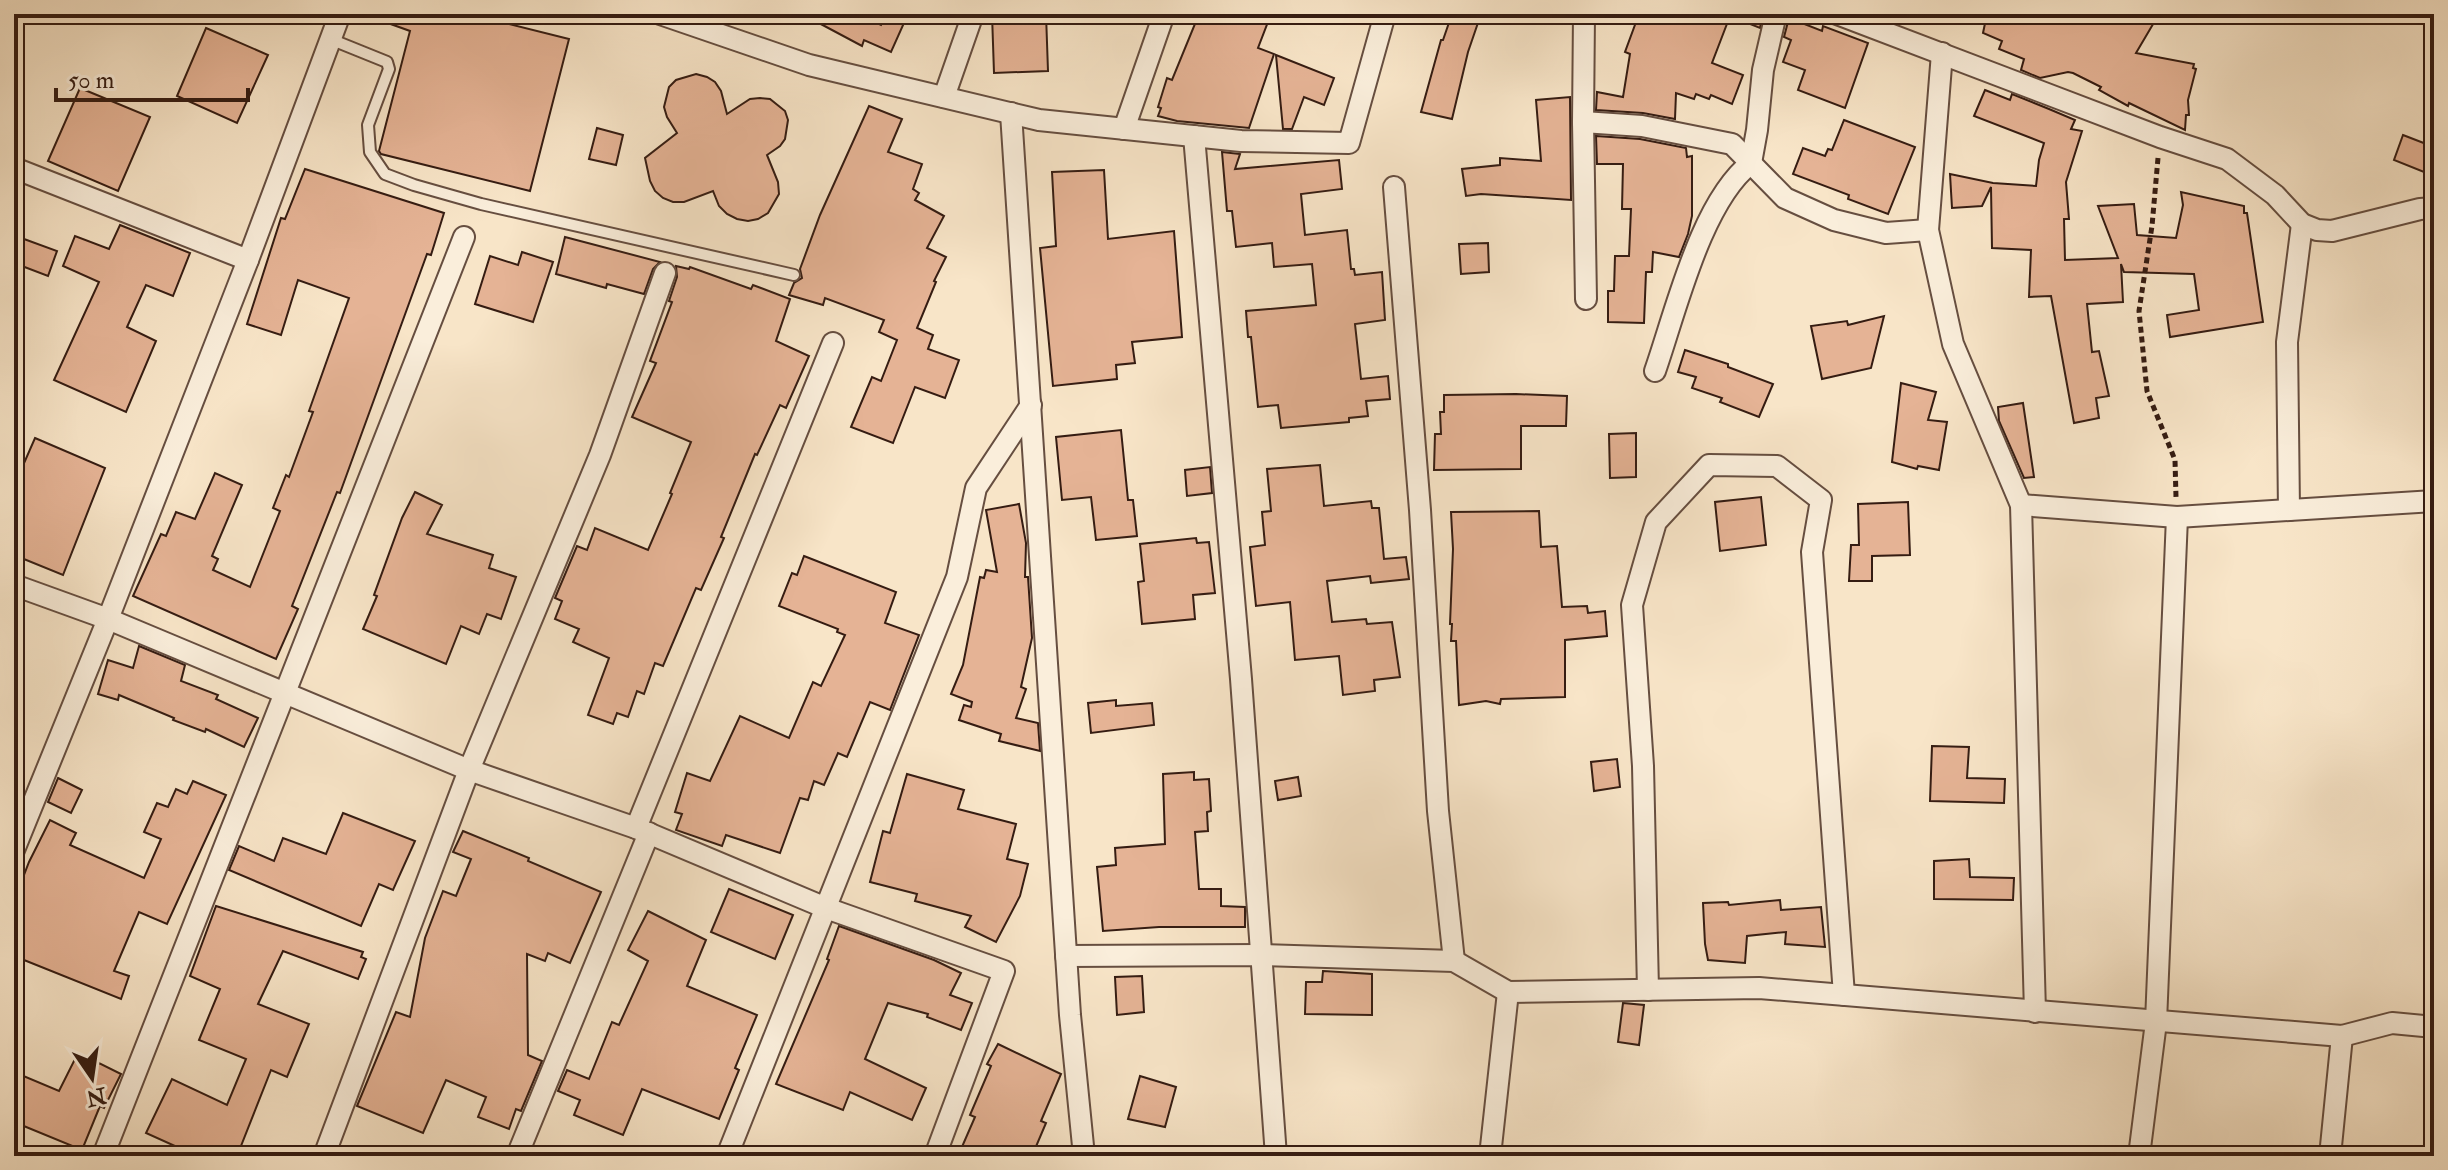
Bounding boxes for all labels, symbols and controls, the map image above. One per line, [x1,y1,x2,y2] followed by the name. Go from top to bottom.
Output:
[56,52,248,102] scale bar
[68,65,115,96] text: 50 m
[52,1038,132,1118] north arrow
[83,1080,110,1112] text: N

